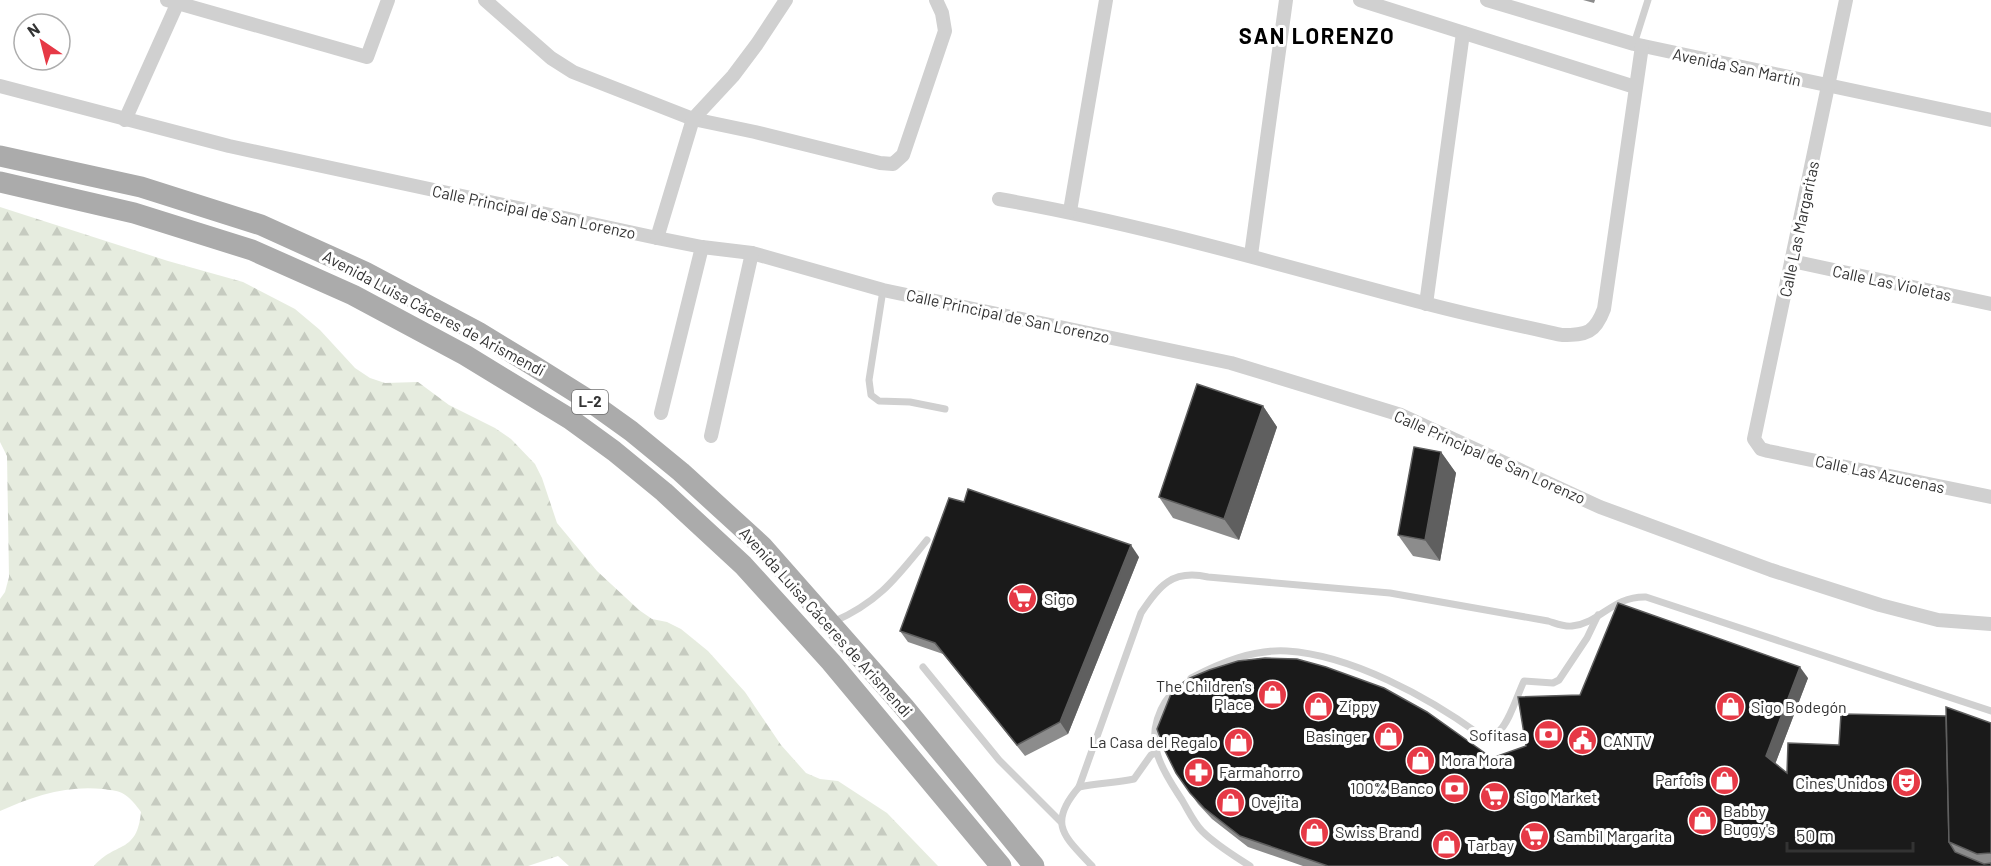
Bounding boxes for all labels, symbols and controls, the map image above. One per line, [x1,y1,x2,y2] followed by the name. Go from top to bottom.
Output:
[12,12,72,72] north arrow
[23,18,43,40] text: N
[1239,22,1395,48] district label: SAN LORENZO
[1671,44,1803,89] street label: Avenida San Martín
[1775,159,1822,299] street label: Calle Las Margaritas
[431,181,638,242] street label: Calle Principal de San Lorenzo
[320,246,549,379] street label: Avenida Luisa Cáceres de Arismendi
[1831,261,1953,304] street label: Calle Las Violetas
[905,285,1112,346] street label: Calle Principal de San Lorenzo
[572,390,608,414] road number: L-2
[1392,406,1589,507] street label: Calle Principal de San Lorenzo
[1814,451,1947,496] street label: Calle Las Azucenas
[736,523,917,721] street label: Avenida Luisa Cáceres de Arismendi
[1007,583,1039,615] supermarket icon: Sigo
[1044,589,1075,608] place label: Sigo
[1156,676,1252,713] place label: The Children's Place
[1257,679,1289,711] shop icon: The Children's Place
[1302,690,1334,722] shop icon: Zippy
[1714,691,1746,723] shop icon: Sigo Bodegón
[1339,696,1377,715] place label: Zippy
[1751,697,1847,716] place label: Sigo Bodegón
[1532,719,1564,751] bank icon: Sofitasa
[1372,720,1404,752] shop icon: Basinger
[1469,725,1527,744] place label: Sofitasa
[1566,725,1598,757] public building icon: CANTV
[1223,726,1255,758] shop icon: La Casa del Regalo
[1306,726,1367,745] place label: Basinger
[1603,731,1652,750] place label: CANTV
[1089,732,1218,751] place label: La Casa del Regalo
[1404,744,1436,776] shop icon: Mora Mora
[1441,750,1512,769] place label: Mora Mora
[1182,756,1214,788] pharmacy icon: Farmahorro
[1219,762,1301,781] place label: Farmahorro
[1709,764,1741,796] shop icon: Parfois
[1890,767,1922,799] theatre icon: Cines Unidos
[1655,770,1704,789] place label: Parfois
[1439,772,1471,804] bank icon: 100% Banco
[1795,773,1885,792] place label: Cines Unidos
[1350,778,1434,797] place label: 100% Banco
[1479,781,1511,813] supermarket icon: Sigo Market
[1214,786,1246,818] shop icon: Ovejita
[1516,787,1597,806] place label: Sigo Market
[1251,792,1299,811] place label: Ovejita
[1723,801,1775,838] place label: Babby Buggy's
[1686,804,1718,836] shop icon: Babby Buggy's
[1787,815,1913,853] scale bar
[1298,816,1330,848] shop icon: Swiss Brand
[1519,820,1551,852] supermarket icon: Sambil Margarita
[1335,822,1420,841] place label: Swiss Brand
[1796,824,1834,846] text: 50 m
[1556,826,1672,845] place label: Sambil Margarita
[1430,829,1462,861] shop icon: Tarbay
[1467,835,1515,854] place label: Tarbay

